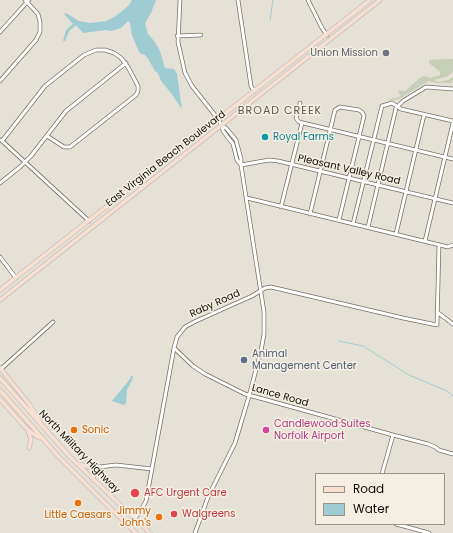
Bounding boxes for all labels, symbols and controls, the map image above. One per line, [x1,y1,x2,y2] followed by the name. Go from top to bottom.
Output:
[310,47,378,59] place label: Union Mission
[381,48,391,58] marker: Union Mission
[238,104,322,118] district label: BROAD CREEK
[104,109,228,209] street label: East Virginia Beach Boulevard
[273,131,334,143] place label: Royal Farms
[260,132,270,142] marker: Royal Farms
[297,152,401,188] street label: Pleasant Valley Road
[188,288,242,320] street label: Raby Road
[252,348,357,372] place label: Animal Management Center
[239,355,249,365] marker: Animal Management Center
[250,382,310,410] street label: Lance Road
[36,408,122,496] street label: North Military Highway
[274,418,371,442] place label: Candlewood Suites Norfolk Airport
[82,424,109,436] place label: Sonic
[69,425,79,435] marker: Sonic
[261,425,271,435] marker: Candlewood Suites Norfolk Airport
[315,473,445,525] legend
[353,480,384,497] text: Road
[129,487,141,499] marker: AFC Urgent Care
[144,487,227,499] place label: AFC Urgent Care
[73,498,83,508] marker: Little Caesars
[353,500,389,517] text: Water
[117,505,151,528] place label: Jimmy John's
[182,508,235,520] place label: Walgreens
[45,509,111,521] place label: Little Caesars
[169,509,179,519] marker: Walgreens
[154,512,164,522] marker: Jimmy John's

